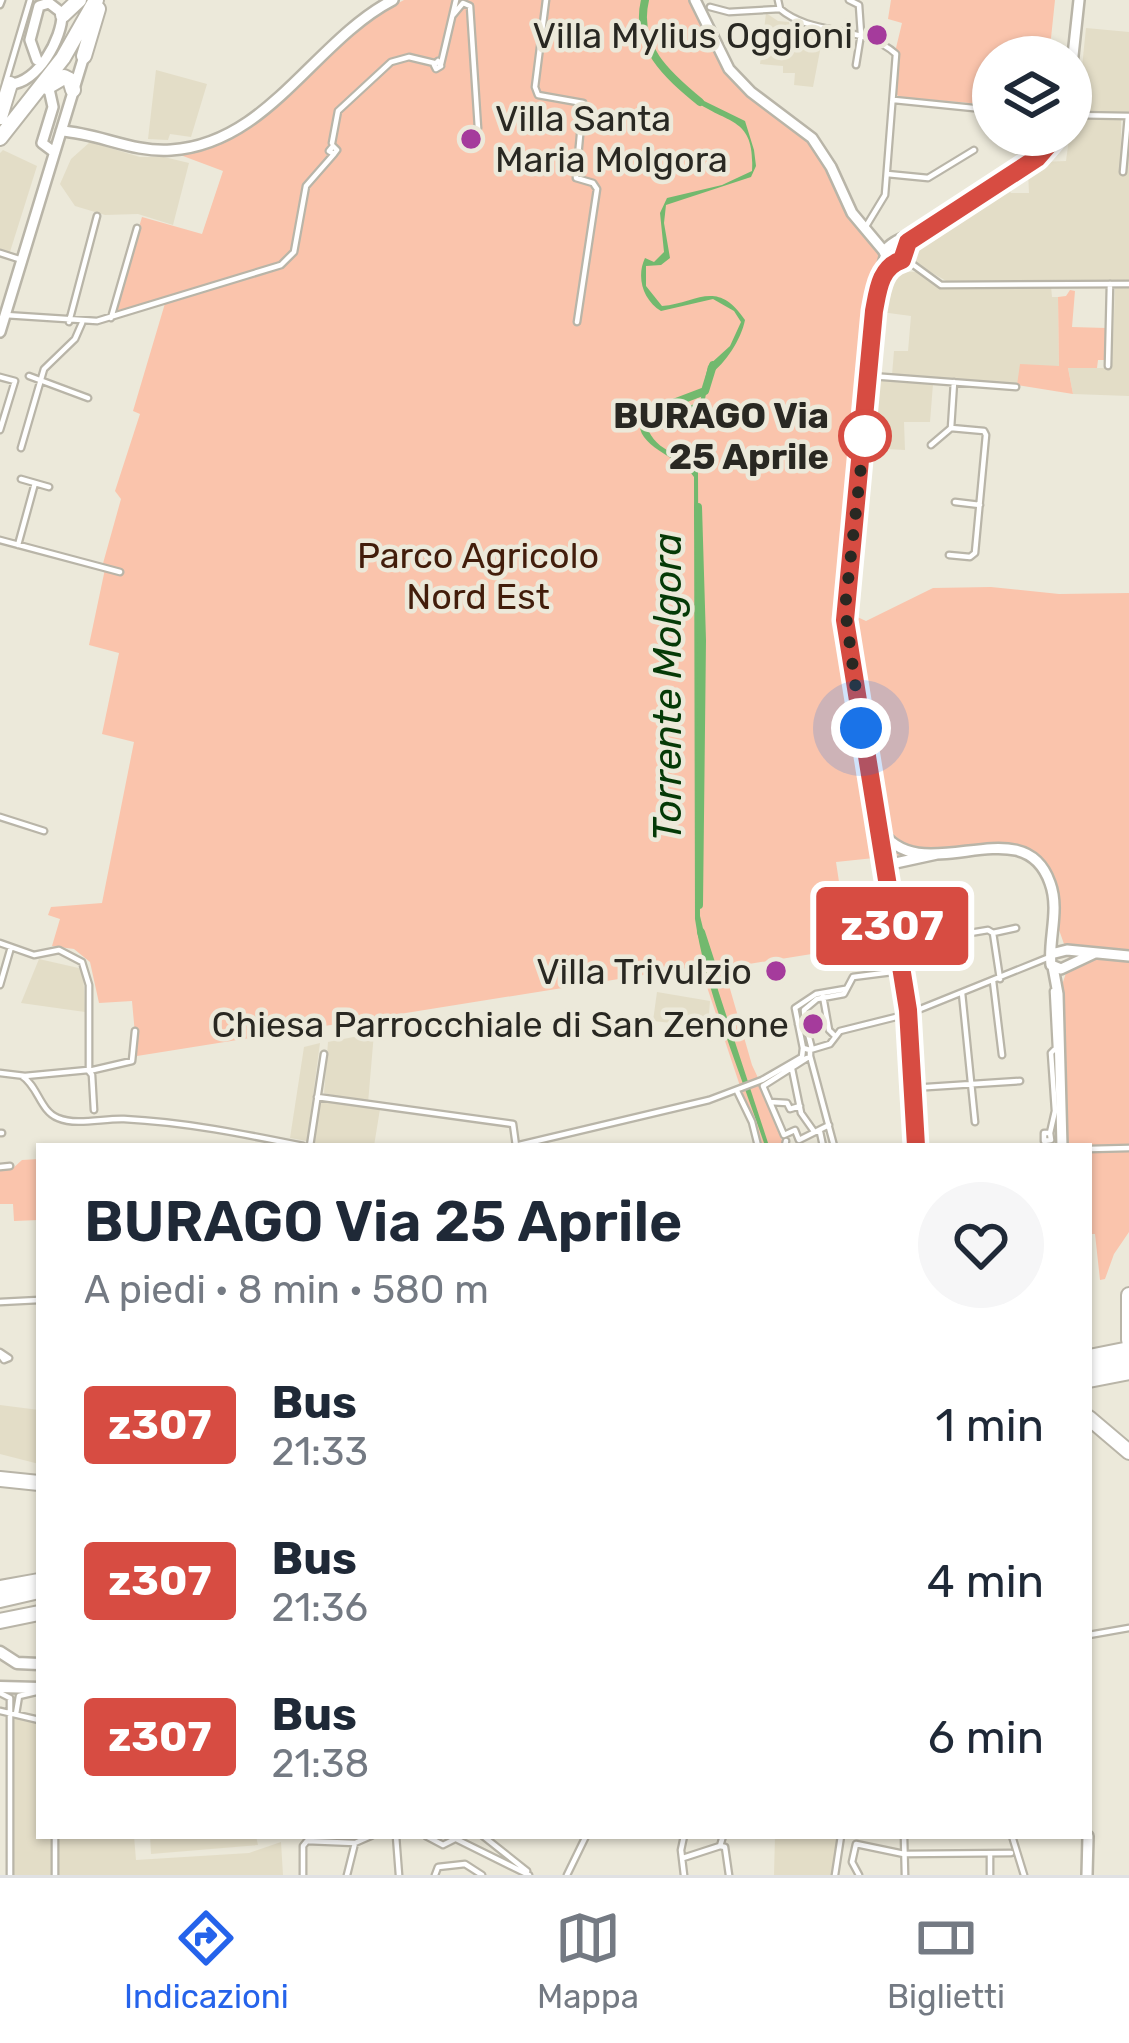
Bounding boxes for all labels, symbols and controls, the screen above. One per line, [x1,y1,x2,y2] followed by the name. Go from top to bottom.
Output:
[533,14,853,57] place label: Villa Mylius Oggioni
[864,22,890,48] marker: Villa Mylius Oggioni
[972,36,1092,156] map controls
[972,36,1092,156] button: layers
[495,97,728,181] place label: Villa Santa Maria Molgora
[458,126,484,152] marker: Villa Santa Maria Molgora
[613,394,829,478] place label: BURAGO Via 25 Aprile
[840,411,890,461] marker: BURAGO Via 25 Aprile
[645,533,691,841] water label: Torrente Molgora
[357,534,599,618] park label: Parco Agricolo Nord Est
[831,698,891,758] your location
[808,887,976,965] line badge: z307
[840,901,944,951] text: z307
[536,950,752,993] place label: Villa Trivulzio
[763,958,789,984] marker: Villa Trivulzio
[211,1003,789,1046] place label: Chiesa Parrocchiale di San Zenone
[800,1011,826,1037] marker: Chiesa Parrocchiale di San Zenone
[918,1182,1044,1308] button: heart
[84,1188,682,1255] text: BURAGO Via 25 Aprile
[84,1267,489,1313] text: A piedi · 8 min · 580 m
[272,1376,357,1429] text: Bus
[936,1399,1044,1452] text: 1 min
[108,1400,212,1450] text: z307
[272,1429,368,1475] text: 21:33
[272,1532,357,1585] text: Bus
[927,1555,1044,1608] text: 4 min
[108,1556,212,1606] text: z307
[272,1585,368,1631] text: 21:36
[272,1688,357,1741] text: Bus
[928,1711,1044,1764] text: 6 min
[108,1712,212,1762] text: z307
[272,1741,369,1787] text: 21:38
[124,1905,289,2016] tab: Indicazioni
[537,1905,639,2016] tab: Mappa
[887,1905,1005,2016] tab: Biglietti

